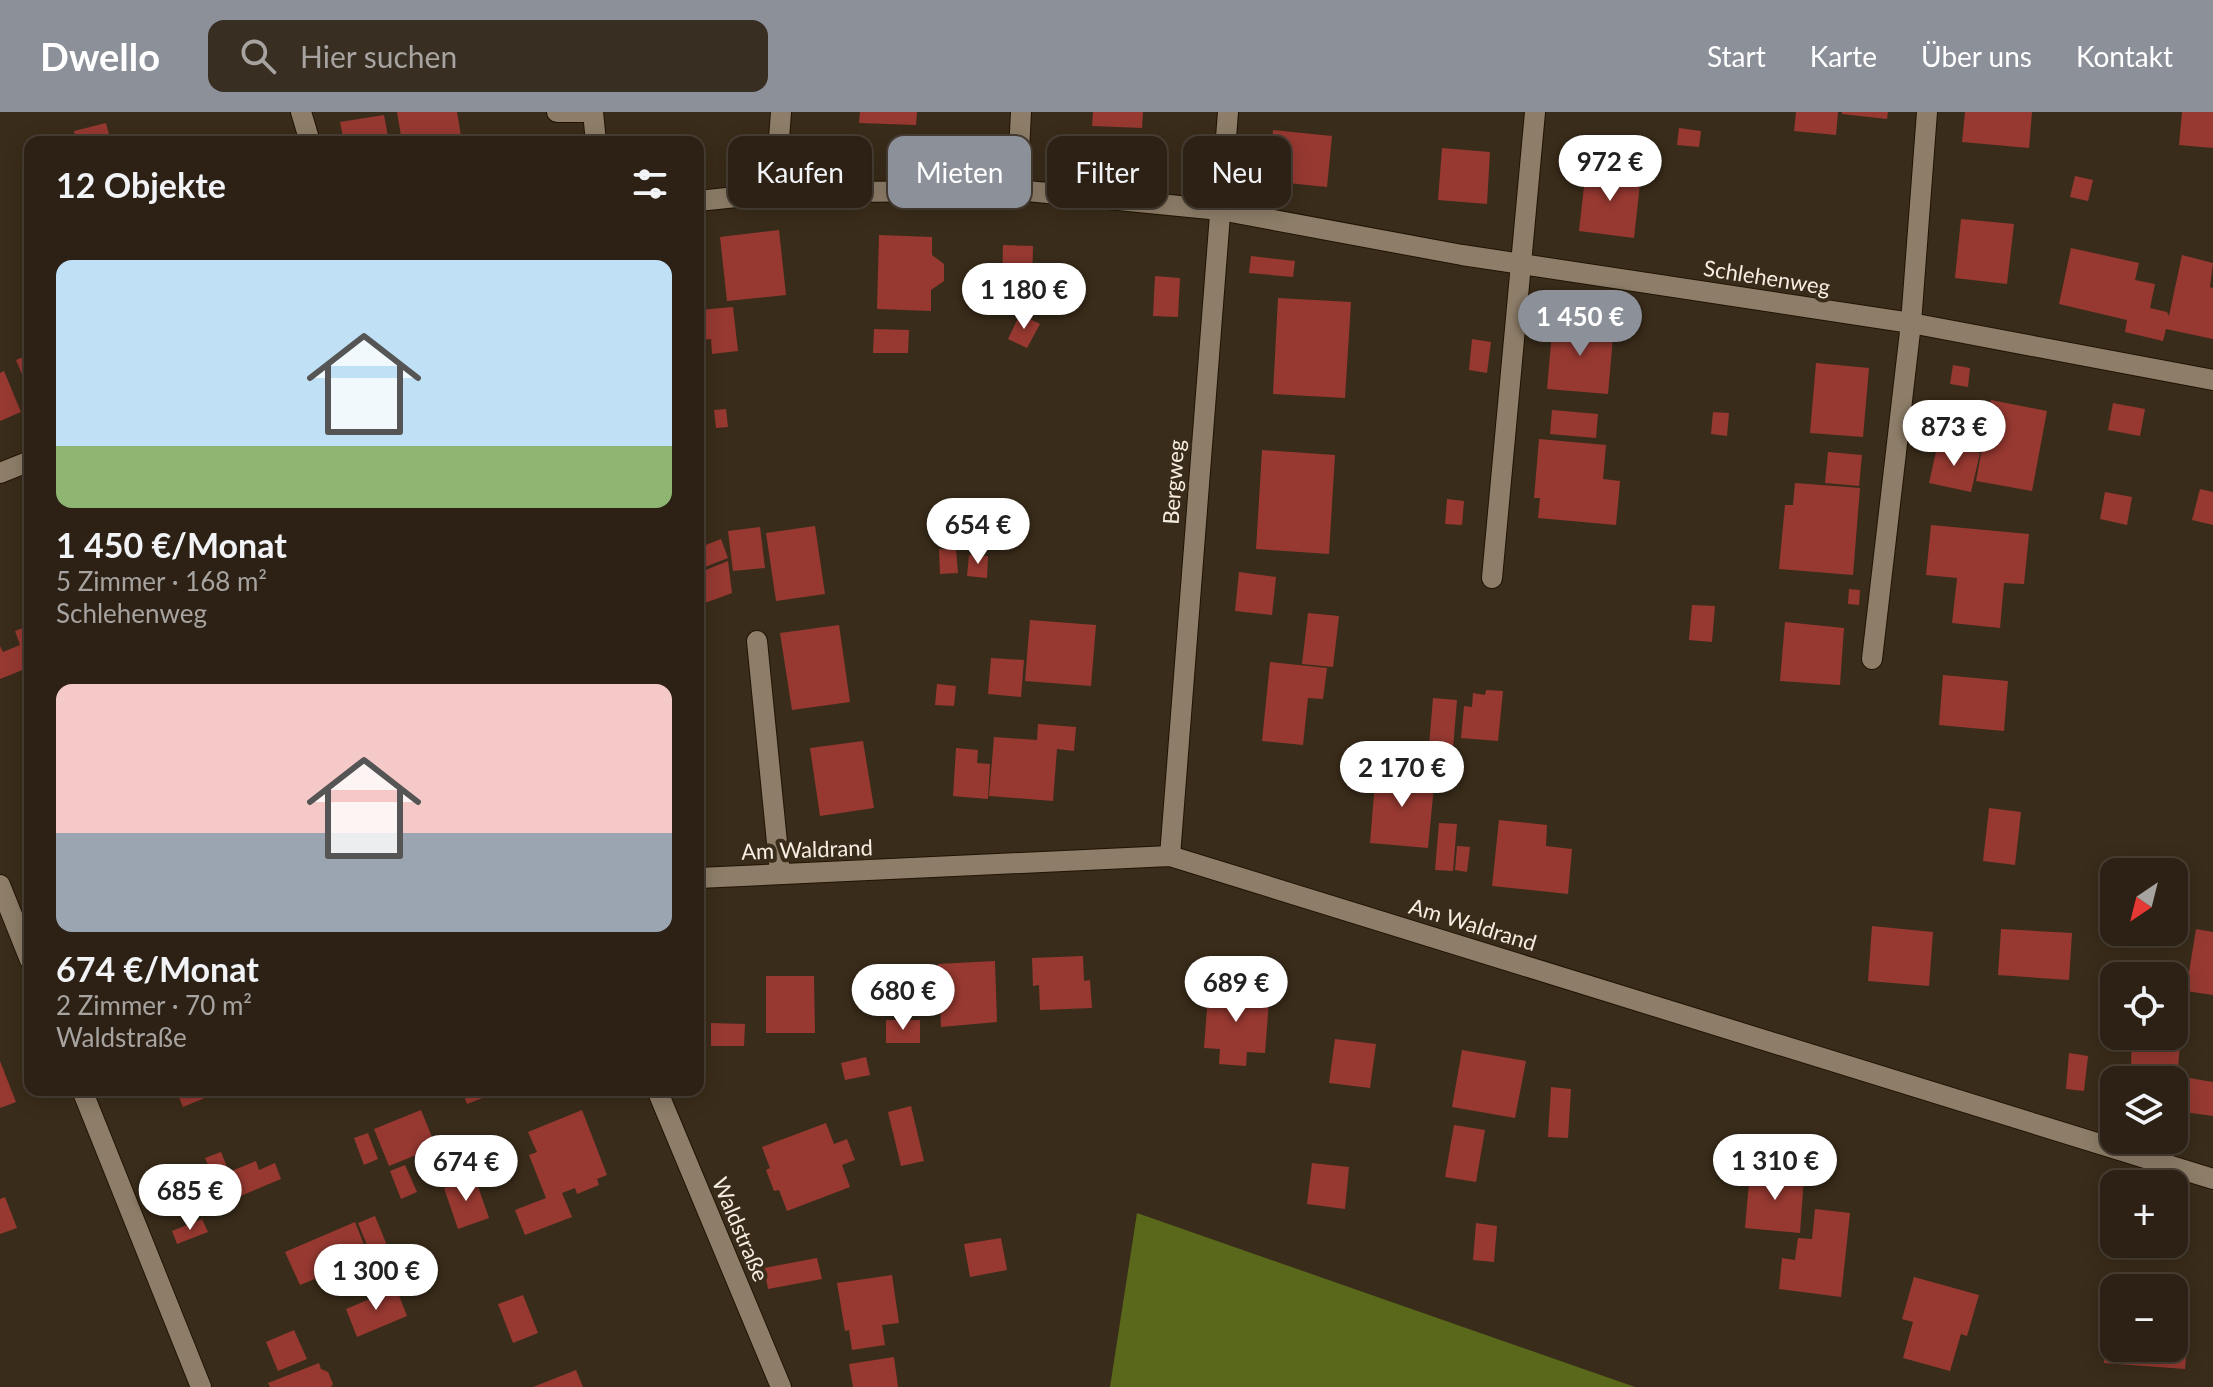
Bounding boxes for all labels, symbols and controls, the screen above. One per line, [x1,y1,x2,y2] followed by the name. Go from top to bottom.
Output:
[208,20,768,92] search box
[40,33,160,79] text: Dwello
[236,34,280,78] icon: search
[300,38,457,74] text: Hier suchen
[1707,39,1766,73] text: Start
[1810,39,1877,73] text: Karte
[1921,39,2032,73] text: Über uns
[2076,39,2173,73] text: Kontakt
[1554,135,1666,203] pin: 972 €
[728,136,872,208] chip: Kaufen
[888,136,1031,208] chip: Mieten
[1047,136,1167,208] chip: Filter
[1183,136,1291,208] chip: Neu
[1577,145,1643,177] text: 972 €
[628,162,672,206] icon: filters
[56,164,226,205] text: 12 Objekte
[1702,254,1832,300] street label: Schlehenweg
[950,263,1098,331] pin: 1 180 €
[980,273,1068,305] text: 1 180 €
[1506,290,1654,358] pin: 1 450 €
[1536,300,1624,332] text: 1 450 €
[292,312,436,456] icon: home
[1898,400,2010,468] pin: 873 €
[1921,410,1987,442] text: 873 €
[1157,439,1189,525] street label: Bergweg
[922,498,1034,566] pin: 654 €
[945,508,1011,540] text: 654 €
[56,524,287,565] text: 1 450 €/Monat
[56,565,267,597] text: 5 Zimmer · 168 m²
[56,597,207,629] text: Schlehenweg
[292,736,436,880] icon: home
[1328,741,1476,809] pin: 2 170 €
[1358,751,1446,783] text: 2 170 €
[741,833,873,865] street label: Am Waldrand
[2100,858,2188,946] north arrow
[2100,858,2188,1362] map controls
[1406,892,1540,956] street label: Am Waldrand
[56,948,259,989] text: 674 €/Monat
[1180,956,1292,1024] pin: 689 €
[2100,962,2188,1050] button: locate
[847,964,959,1032] pin: 680 €
[1203,966,1269,998] text: 689 €
[870,974,936,1006] text: 680 €
[56,989,252,1021] text: 2 Zimmer · 70 m²
[56,1021,187,1053] text: Waldstraße
[2100,1066,2188,1154] button: layers
[1701,1134,1849,1202] pin: 1 310 €
[410,1135,522,1203] pin: 674 €
[1731,1144,1819,1176] text: 1 310 €
[433,1145,499,1177] text: 674 €
[134,1164,246,1232] pin: 685 €
[2100,1170,2188,1258] button: +
[707,1173,775,1285] street label: Waldstraße
[157,1174,223,1206] text: 685 €
[302,1244,450,1312] pin: 1 300 €
[332,1254,420,1286] text: 1 300 €
[2100,1274,2188,1362] button: −

